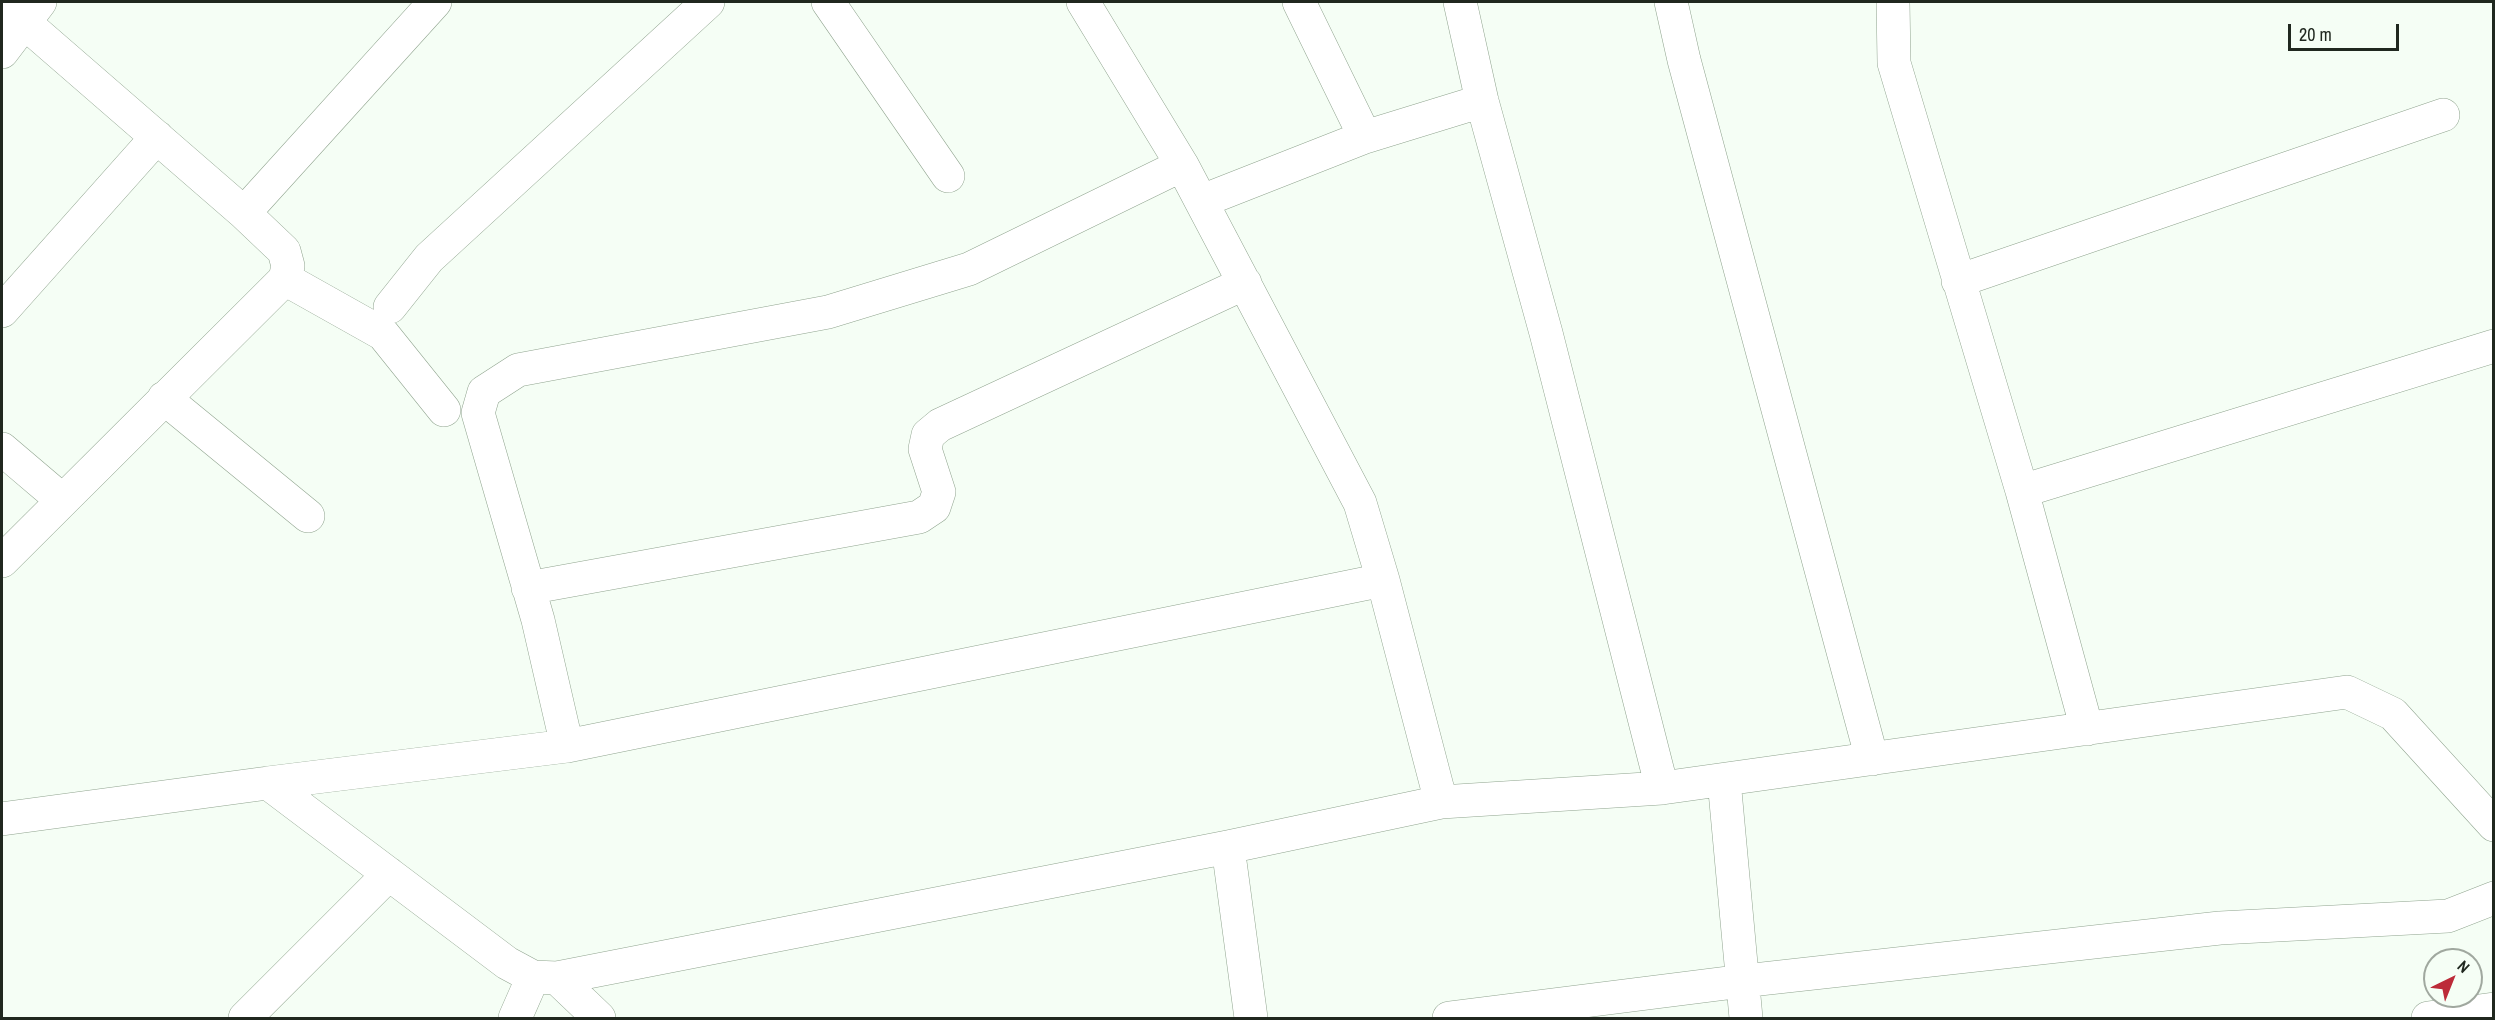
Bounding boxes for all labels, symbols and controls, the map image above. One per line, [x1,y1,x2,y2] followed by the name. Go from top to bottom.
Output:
[2291,12,2402,50] scale bar
[2299,22,2332,47] text: 20 m
[2423,948,2483,1008] north arrow
[2453,955,2475,978] text: N

